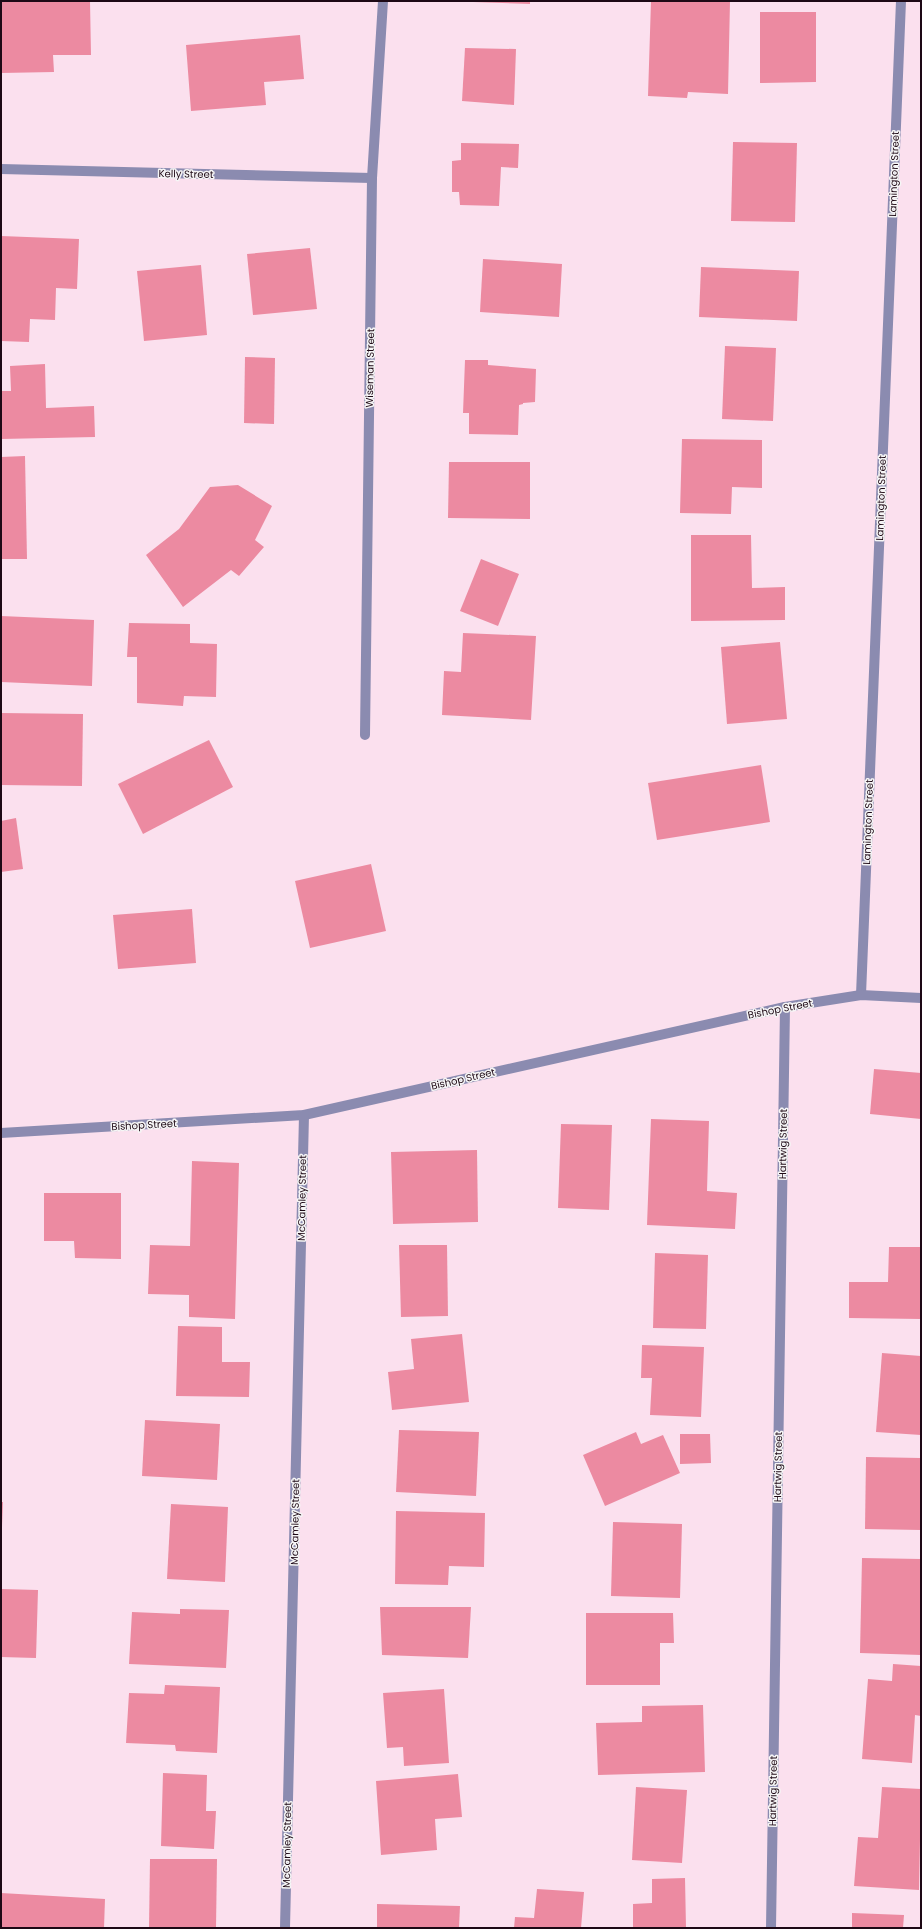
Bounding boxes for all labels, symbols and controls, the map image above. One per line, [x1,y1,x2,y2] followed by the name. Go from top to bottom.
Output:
[885,131,903,217] street label: Lamington Street
[159,166,214,182] street label: Kelly Street
[362,328,378,408] street label: Wiseman Street
[872,455,890,541] street label: Lamington Street
[859,779,877,865] street label: Lamington Street
[747,995,814,1023] street label: Bishop Street
[429,1064,497,1094] street label: Bishop Street
[775,1108,791,1179] street label: Hartwig Street
[111,1116,177,1134] street label: Bishop Street
[294,1155,310,1241] street label: McCamley Street
[770,1431,786,1502] street label: Hartwig Street
[287,1479,303,1565] street label: McCamley Street
[765,1755,781,1826] street label: Hartwig Street
[279,1802,295,1888] street label: McCamley Street

